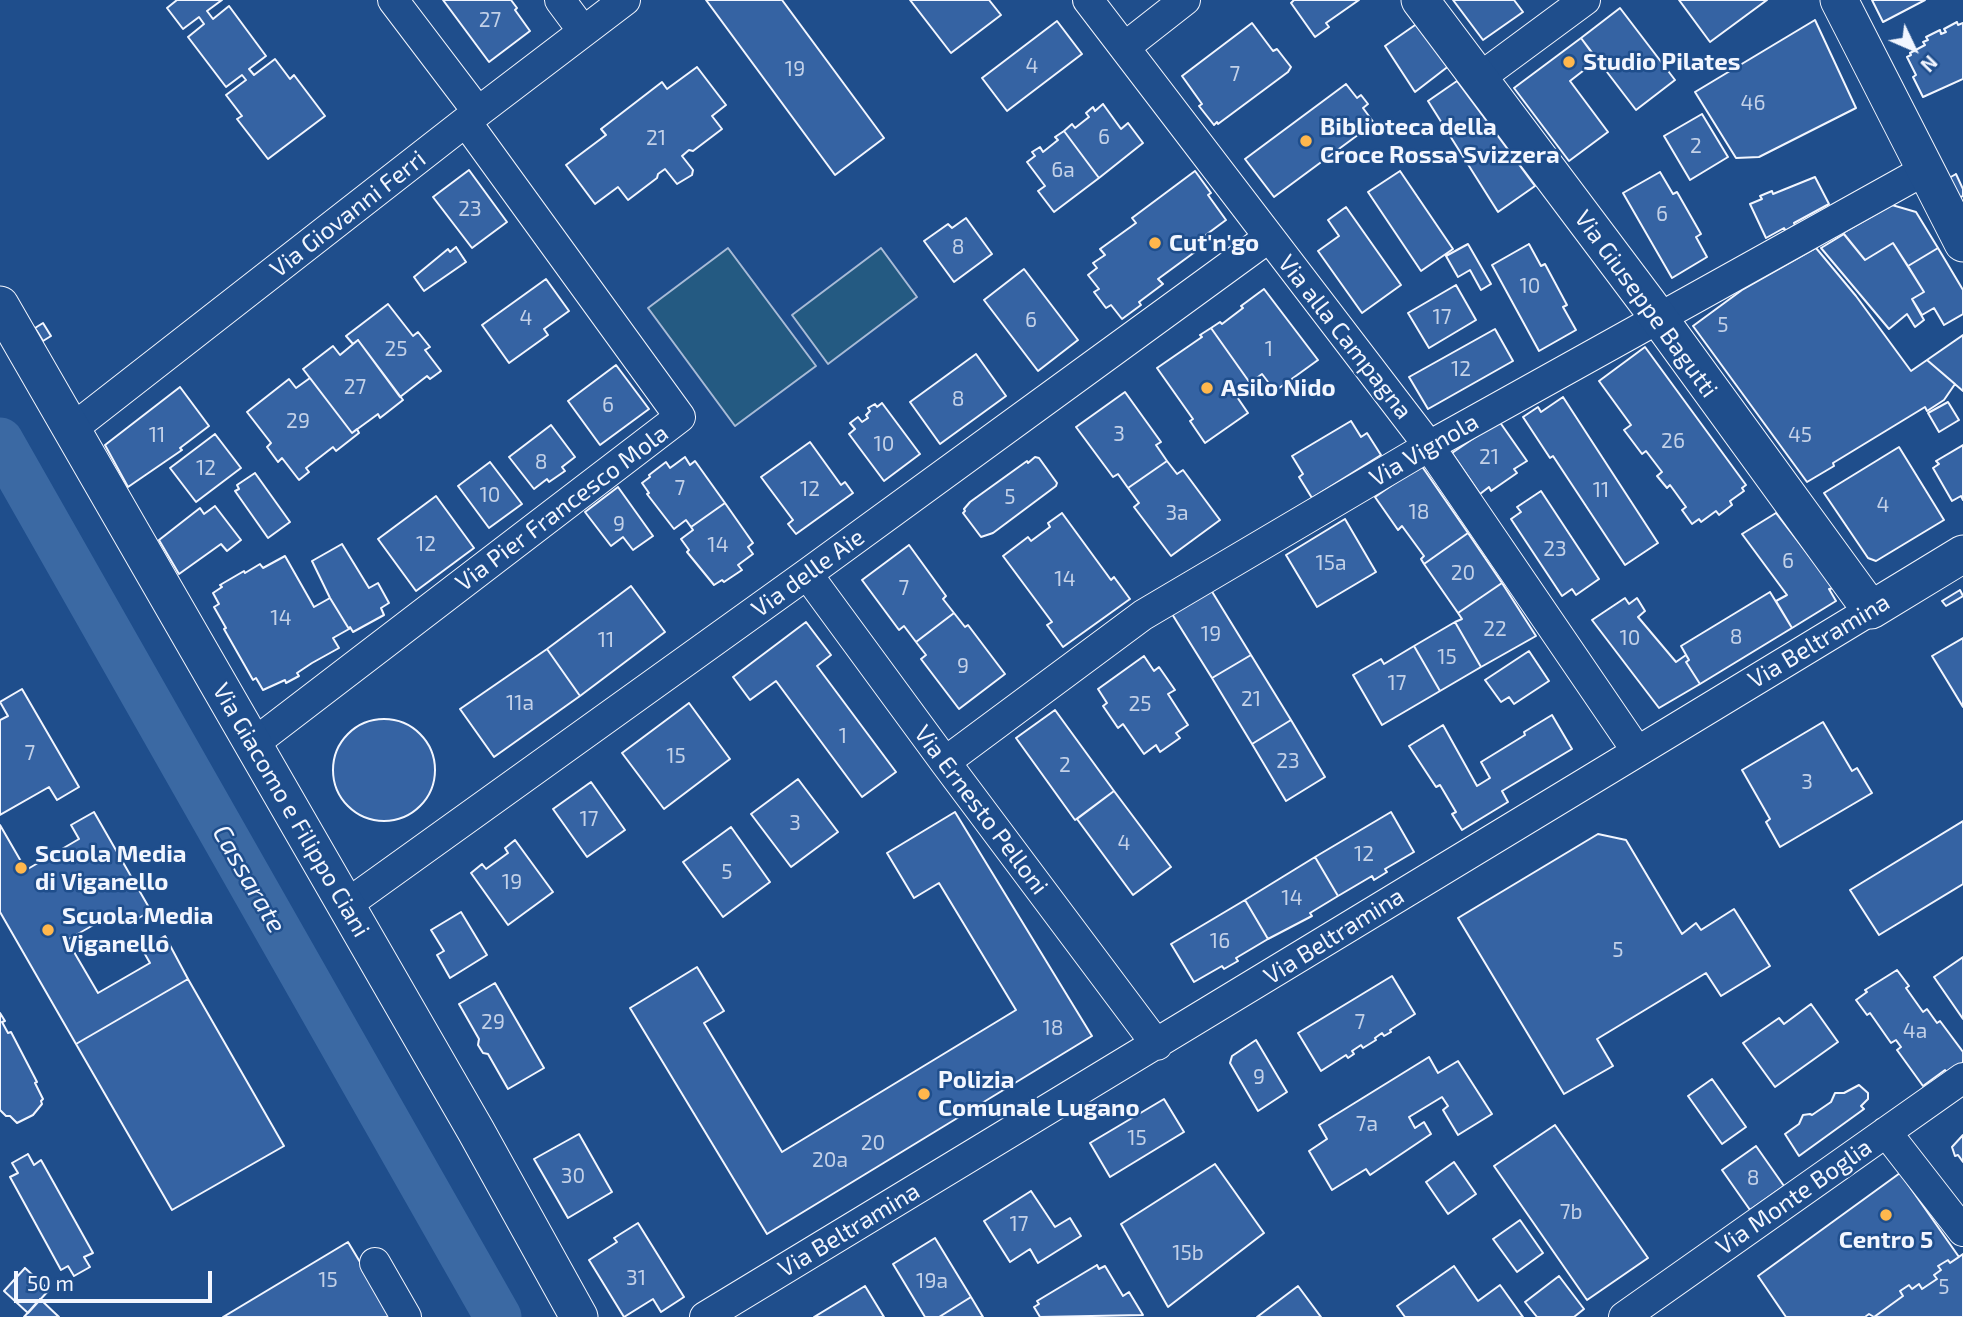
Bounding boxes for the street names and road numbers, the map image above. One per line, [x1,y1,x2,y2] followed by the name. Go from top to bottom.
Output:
[265,144,431,284] street label: Via Giovanni Ferri
[1568,205,1724,403] street label: Via Giuseppe Bagutti
[1272,249,1418,425] street label: Via alla Campagna
[1364,407,1484,493] street label: Via Vignola
[450,419,674,597] street label: Via Pier Francesco Mola
[746,523,870,623] street label: Via delle Aie
[1743,587,1895,695] street label: Via Beltramina
[206,678,376,942] street label: Via Giacomo e Filippo Ciani
[908,720,1054,900] street label: Via Ernesto Pelloni
[1259,881,1409,991] street label: Via Beltramina
[1711,1133,1877,1261] street label: Via Monte Boglia
[773,1176,925,1284] street label: Via Beltramina

